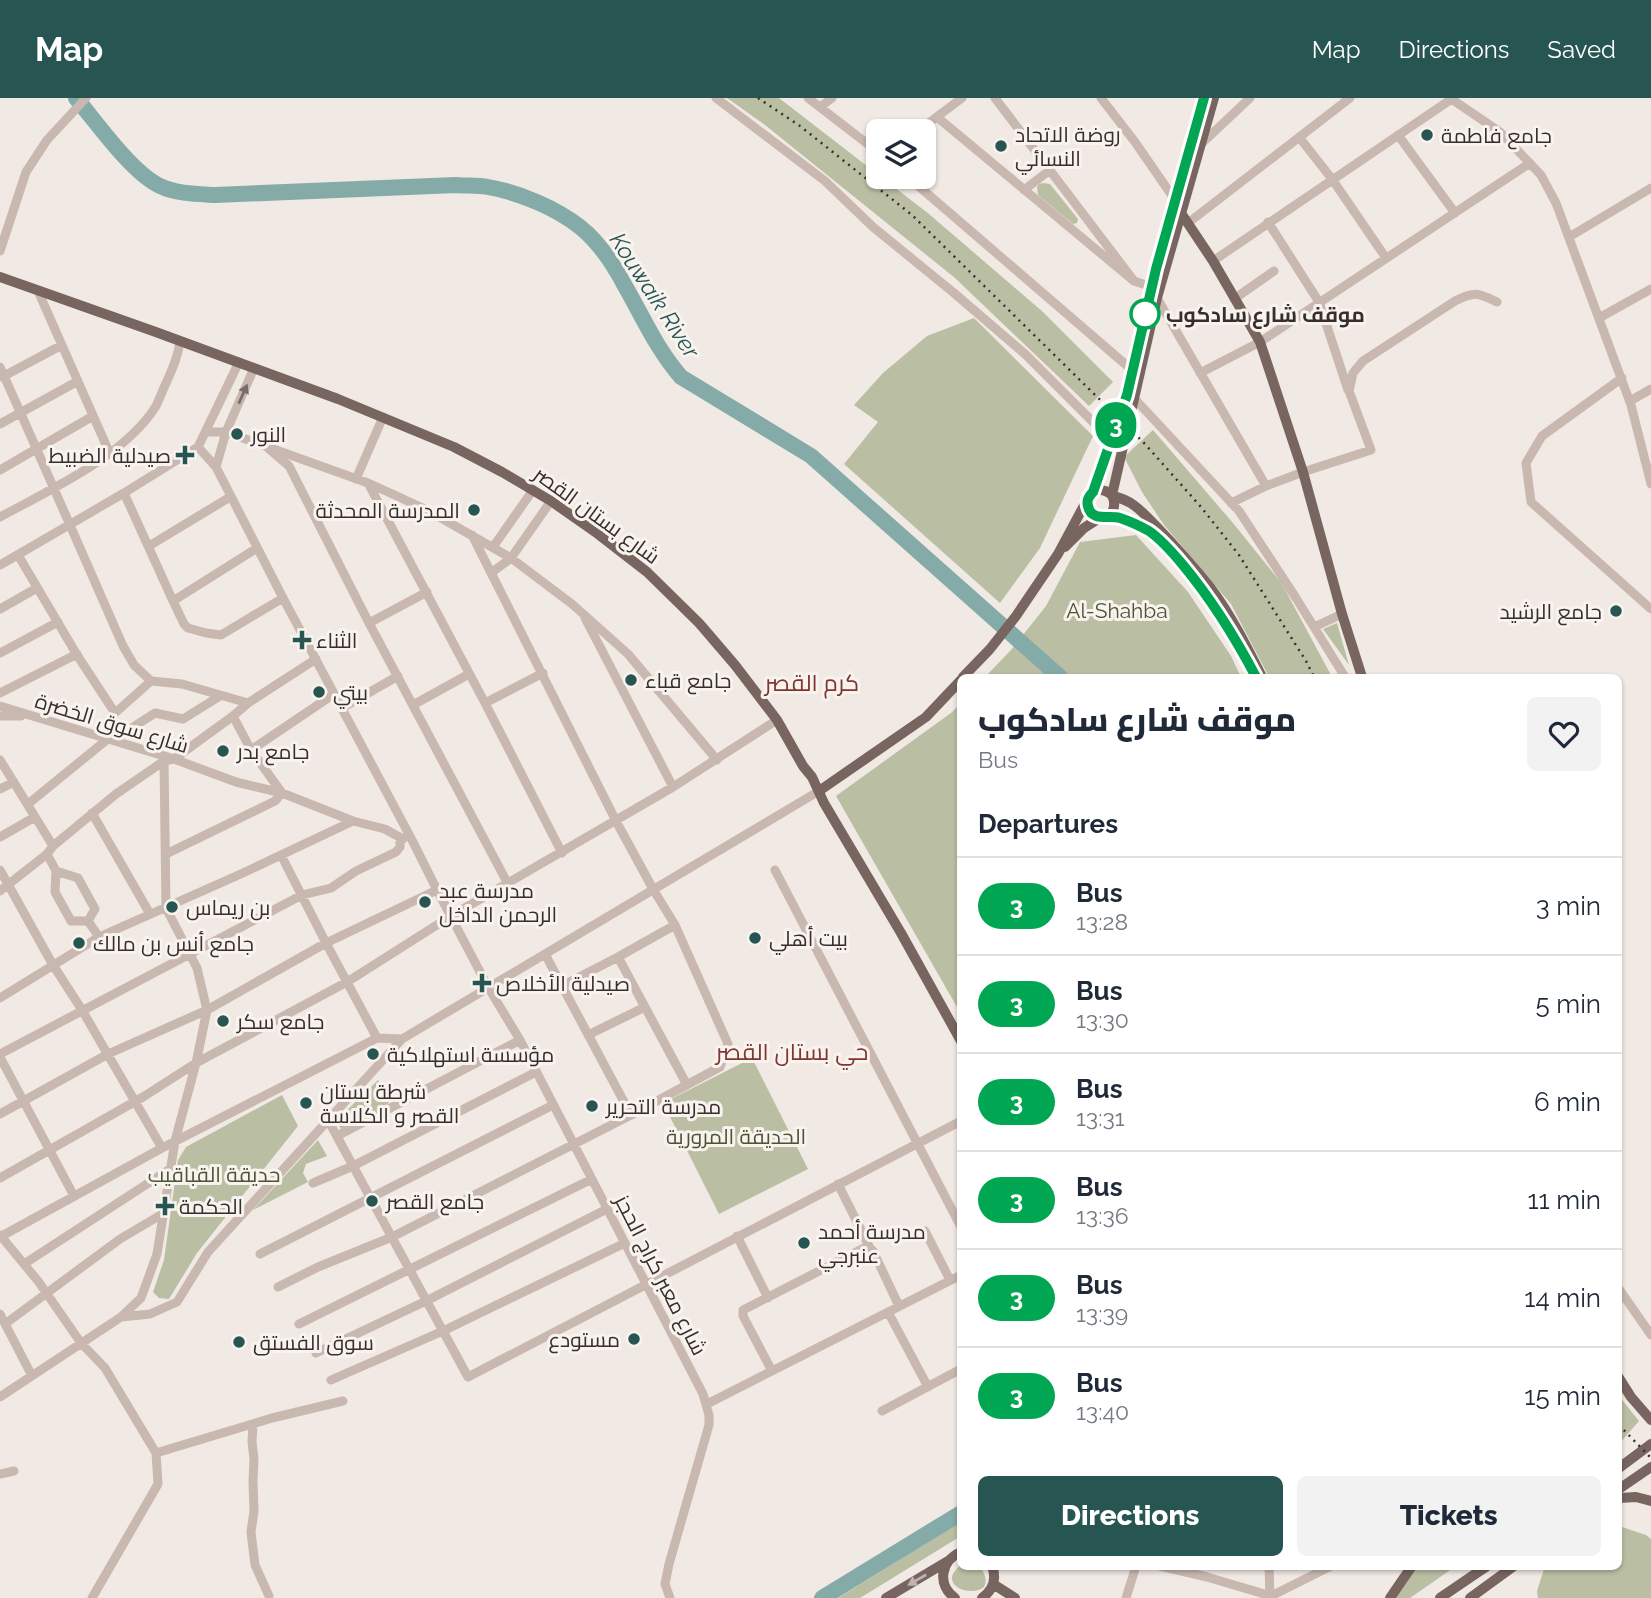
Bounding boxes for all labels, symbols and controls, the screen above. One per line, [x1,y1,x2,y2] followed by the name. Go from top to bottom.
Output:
[35,30,103,69] text: Map
[1312,35,1361,64] text: Map
[1399,35,1509,64] text: Directions
[1547,35,1616,64] text: Saved
[866,119,936,189] map controls
[866,119,936,189] button: layers
[1015,122,1120,175] place label: روضة الاتحاد النسائي
[1441,123,1552,150] place label: جامع فاطمة
[1419,127,1435,143] marker: جامع فاطمة
[993,138,1009,154] marker: روضة الاتحاد النسائي
[604,227,706,364] water label: Kouwaik River
[1130,299,1160,329] marker: موقف شارع سادكوب
[1166,302,1365,329] place label: موقف شارع سادكوب
[237,384,249,404] one-way arrow
[1093,402,1139,448] line badge: 3
[1109,410,1123,439] text: 3
[250,422,286,447] place label: النور
[229,426,245,442] marker: النور
[49,443,171,468] place label: صيدلية الضبيط
[177,447,193,463] marker: صيدلية الضبيط
[527,460,665,571] street label: شارع بستان القصر
[316,498,460,523] place label: المدرسة المحدثة
[466,502,482,518] marker: المدرسة المحدثة
[1066,598,1168,623] park label: Al-Shahba
[1500,599,1602,626] place label: جامع الرشيد
[1608,603,1624,619] marker: جامع الرشيد
[316,628,357,653] place label: الثناء
[294,632,310,648] marker: الثناء
[645,668,731,695] place label: جامع قباء
[763,669,859,699] district label: كرم القصر
[623,672,639,688] marker: جامع قباء
[333,680,368,709] place label: بيتي
[311,684,327,700] marker: بيتي
[32,688,192,760] street label: شارع سوق الخضرة
[1527,697,1601,771] button: heart
[978,700,1296,739] text: موقف شارع سادكوب
[236,739,309,766] place label: جامع بدر
[215,743,231,759] marker: جامع بدر
[978,746,1018,773] text: Bus
[978,809,1118,839] text: Departures
[439,878,557,928] place label: مدرسة عبد الرحمن الداخل
[1076,878,1123,908] text: Bus
[1010,891,1023,920] text: 3
[1536,891,1601,921] text: 3 min
[417,894,433,910] marker: مدرسة عبد الرحمن الداخل
[186,895,270,921] place label: بن ريماس
[164,899,180,915] marker: بن ريماس
[1076,908,1128,935] text: 13:28
[769,926,848,955] place label: بيت أهلي
[747,930,763,946] marker: بيت أهلي
[93,931,254,958] place label: جامع أنس بن مالك
[71,935,87,951] marker: جامع أنس بن مالك
[496,971,630,997] place label: صيدلية اﻷخلاص
[474,975,490,991] marker: صيدلية اﻷخلاص
[1076,976,1123,1006] text: Bus
[1010,989,1023,1018] text: 3
[1535,989,1601,1019] text: 5 min
[1076,1006,1129,1033] text: 13:30
[236,1009,324,1036] place label: جامع سكر
[215,1013,231,1029] marker: جامع سكر
[714,1038,868,1070] district label: حي بستان القصر
[387,1042,554,1068] place label: مؤسسة استهلاكية
[365,1046,381,1062] marker: مؤسسة استهلاكية
[1076,1074,1123,1104] text: Bus
[320,1079,459,1128] place label: شرطة بستان القصر و الكلاسة
[1010,1087,1023,1116] text: 3
[1534,1087,1601,1117] text: 6 min
[605,1094,721,1119] place label: مدرسة التحرير
[298,1095,314,1111] marker: شرطة بستان القصر و الكلاسة
[584,1098,600,1114] marker: مدرسة التحرير
[1076,1104,1125,1131] text: 13:31
[666,1124,806,1149] park label: الحديقة المرورية
[148,1162,280,1187] park label: حديقة القباقيب
[1076,1172,1123,1202] text: Bus
[1010,1185,1023,1214] text: 3
[1527,1185,1601,1215] text: 11 min
[385,1189,484,1216] place label: جامع القصر
[608,1190,712,1360] street label: شارع معبر كراج الحجز
[364,1193,380,1209] marker: جامع القصر
[179,1194,243,1219] place label: الحكمة
[157,1198,173,1214] marker: الحكمة
[1076,1202,1129,1229] text: 13:36
[818,1219,926,1272] place label: مدرسة أحمد عنبرجي
[796,1235,812,1251] marker: مدرسة أحمد عنبرجي
[1076,1270,1123,1300] text: Bus
[1010,1283,1023,1312] text: 3
[1524,1283,1601,1313] text: 14 min
[1076,1300,1128,1327] text: 13:39
[548,1327,620,1354] place label: مستودع
[253,1330,374,1356] place label: سوق الفستق
[626,1331,642,1347] marker: مستودع
[231,1334,247,1350] marker: سوق الفستق
[1076,1368,1123,1398] text: Bus
[1010,1381,1023,1410] text: 3
[1524,1381,1601,1411] text: 15 min
[1076,1398,1129,1425] text: 13:40
[978,1476,1283,1556] button: Directions
[1297,1476,1601,1556] button: Tickets
[908,1574,927,1586] one-way arrow

